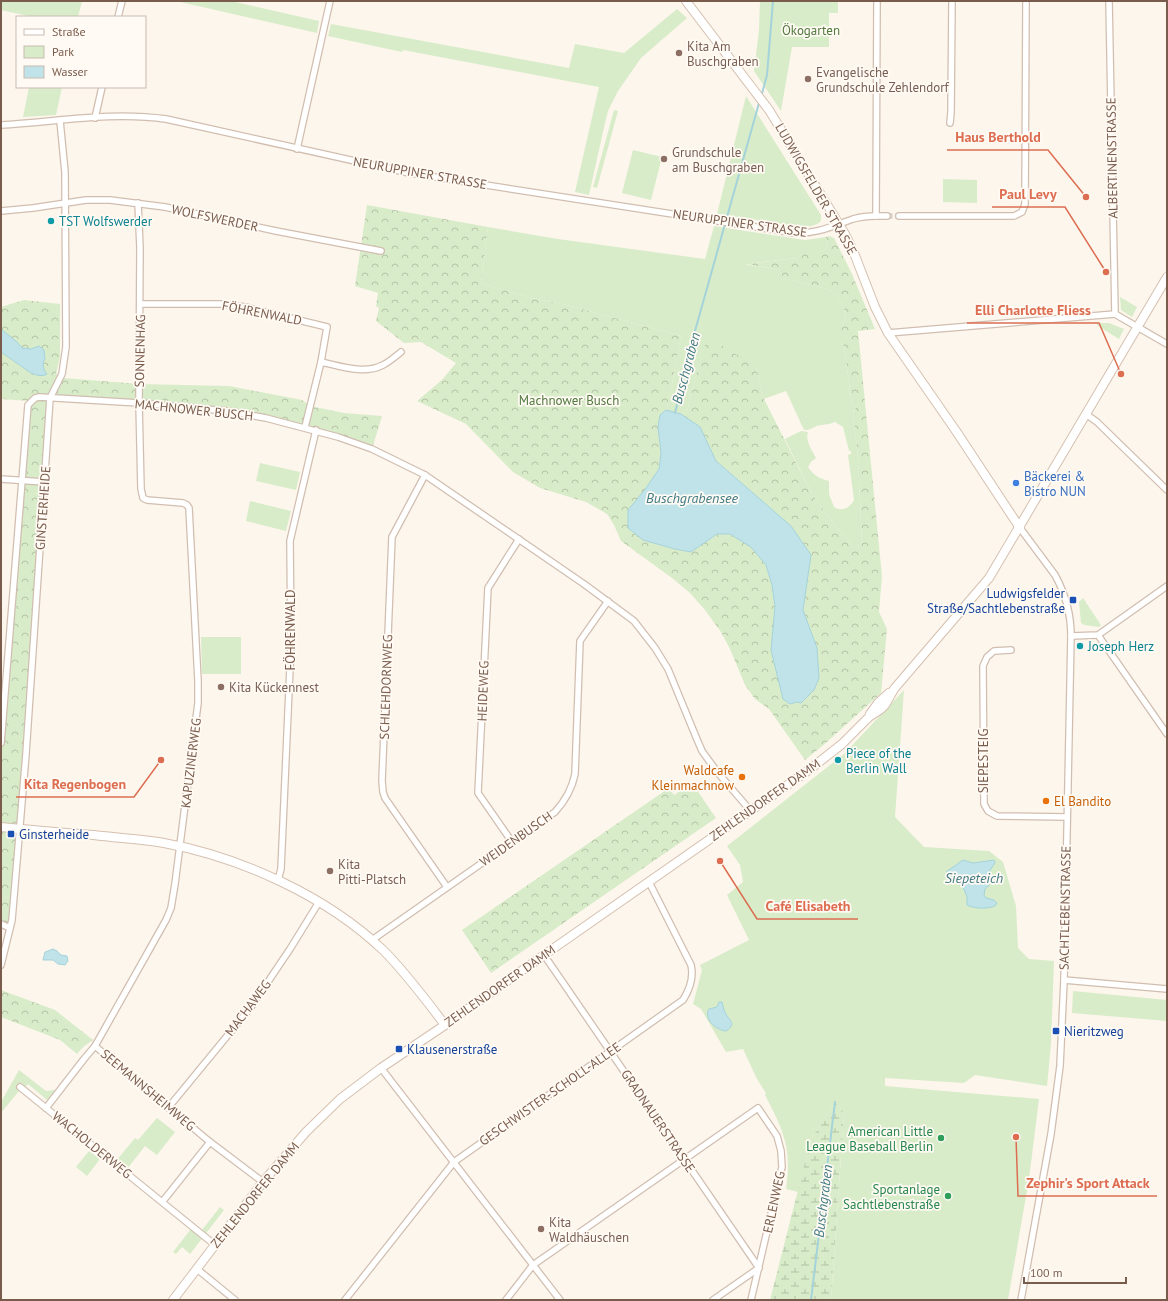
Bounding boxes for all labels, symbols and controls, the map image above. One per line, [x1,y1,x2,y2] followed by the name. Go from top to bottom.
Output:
[16,16,146,88] legend
[782,22,840,39] park label: Ökogarten
[52,24,86,39] text: Straße
[687,38,759,70] place label: Kita Am Buschgraben
[52,44,74,59] text: Park
[674,48,684,58] marker: Kita Am Buschgraben
[52,64,88,79] text: Wasser
[816,64,950,96] place label: Evangelische Grundschule Zehlendorf
[803,74,813,84] marker: Evangelische Grundschule Zehlendorf
[1102,97,1122,219] street label: ALBERTINENSTRASSE
[771,120,861,258] street label: LUDWIGSFELDER STRASSE
[947,124,1048,150] callout: Haus Berthold
[955,128,1041,146] text: Haus Berthold
[672,144,764,176] place label: Grundschule am Buschgraben
[352,153,488,193] street label: NEURUPPINER STRASSE
[659,154,669,164] marker: Grundschule am Buschgraben
[992,181,1065,207] callout: Paul Levy
[999,185,1057,203] text: Paul Levy
[170,200,260,236] street label: WOLFSWERDER
[672,205,808,241] street label: NEURUPPINER STRASSE
[59,213,153,230] place label: TST Wolfswerder
[46,216,56,226] marker: TST Wolfswerder
[221,297,303,329] street label: FÖHRENWALD
[967,297,1099,323] callout: Elli Charlotte Fliess
[975,301,1091,319] text: Elli Charlotte Fliess
[131,314,149,388] street label: SONNENHAG
[668,330,704,406] water label: Buschgraben
[519,392,619,409] park label: Machnower Busch
[134,395,254,425] street label: MACHNOWER BUSCH
[32,465,54,551] street label: GINSTERHEIDE
[1024,468,1086,500] place label: Bäckerei & Bistro NUN
[1011,478,1021,488] marker: Bäckerei & Bistro NUN
[646,489,738,507] water label: Buschgrabensee
[927,585,1066,617] place label: Ludwigsfelder Straße/Sachtlebenstraße
[282,589,299,671] street label: FÖHRENWALD
[1068,595,1078,605] marker: Ludwigsfelder Straße/Sachtlebenstraße
[376,634,396,740] street label: SCHLEHDORNWEG
[1087,638,1154,655] place label: Joseph Herz
[1075,641,1085,651] marker: Joseph Herz
[473,660,493,722] street label: HEIDEWEG
[229,679,320,696] place label: Kita Kückennest
[216,682,226,692] marker: Kita Kückennest
[177,717,205,809] street label: KAPUZINERWEG
[975,729,992,793] street label: SIEPESTEIG
[846,745,911,777] place label: Piece of the Berlin Wall
[706,755,824,845] street label: ZEHLENDORFER DAMM
[833,755,843,765] marker: Piece of the Berlin Wall
[652,762,734,794] place label: Waldcafe Kleinmachnow
[16,771,134,797] callout: Kita Regenbogen
[737,772,747,782] marker: Waldcafe Kleinmachnow
[24,775,126,793] text: Kita Regenbogen
[1054,793,1111,810] place label: El Bandito
[1041,796,1051,806] marker: El Bandito
[476,808,556,870] street label: WEIDENBUSCH
[19,826,89,843] place label: Ginsterheide
[6,829,16,839] marker: Ginsterheide
[1055,846,1075,970] street label: SACHTLEBENSTRASSE
[338,856,406,888] place label: Kita Pitti-Platsch
[325,866,335,876] marker: Kita Pitti-Platsch
[945,869,1003,887] water label: Siepeteich
[757,893,858,919] callout: Café Elisabeth
[766,897,850,915] text: Café Elisabeth
[441,941,559,1031] street label: ZEHLENDORFER DAMM
[221,976,275,1040] street label: MACHAWEG
[1064,1023,1124,1040] place label: Nieritzweg
[1051,1026,1061,1036] marker: Nieritzweg
[476,1038,624,1150] street label: GESCHWISTER-SCHOLL-ALLEE
[407,1041,497,1058] place label: Klausenerstraße
[394,1044,404,1054] marker: Klausenerstraße
[97,1045,199,1135] street label: SEEMANNSHEIMWEG
[617,1066,699,1176] street label: GRADNAUERSTRASSE
[49,1108,135,1182] street label: WACHOLDERWEG
[806,1123,933,1155] place label: American Little League Baseball Berlin
[936,1133,946,1143] marker: American Little League Baseball Berlin
[207,1139,303,1251] street label: ZEHLENDORFER DAMM
[810,1163,836,1239] water label: Buschgraben
[759,1169,789,1235] street label: ERLENWEG
[1018,1170,1157,1196] callout: Zephir's Sport Attack
[1026,1174,1150,1192] text: Zephir's Sport Attack
[843,1181,940,1213] place label: Sportanlage Sachtlebenstraße
[943,1191,953,1201] marker: Sportanlage Sachtlebenstraße
[549,1214,629,1246] place label: Kita Waldhäuschen
[536,1224,546,1234] marker: Kita Waldhäuschen
[1024,1259,1126,1285] scale bar
[1030,1265,1063,1280] text: 100 m

